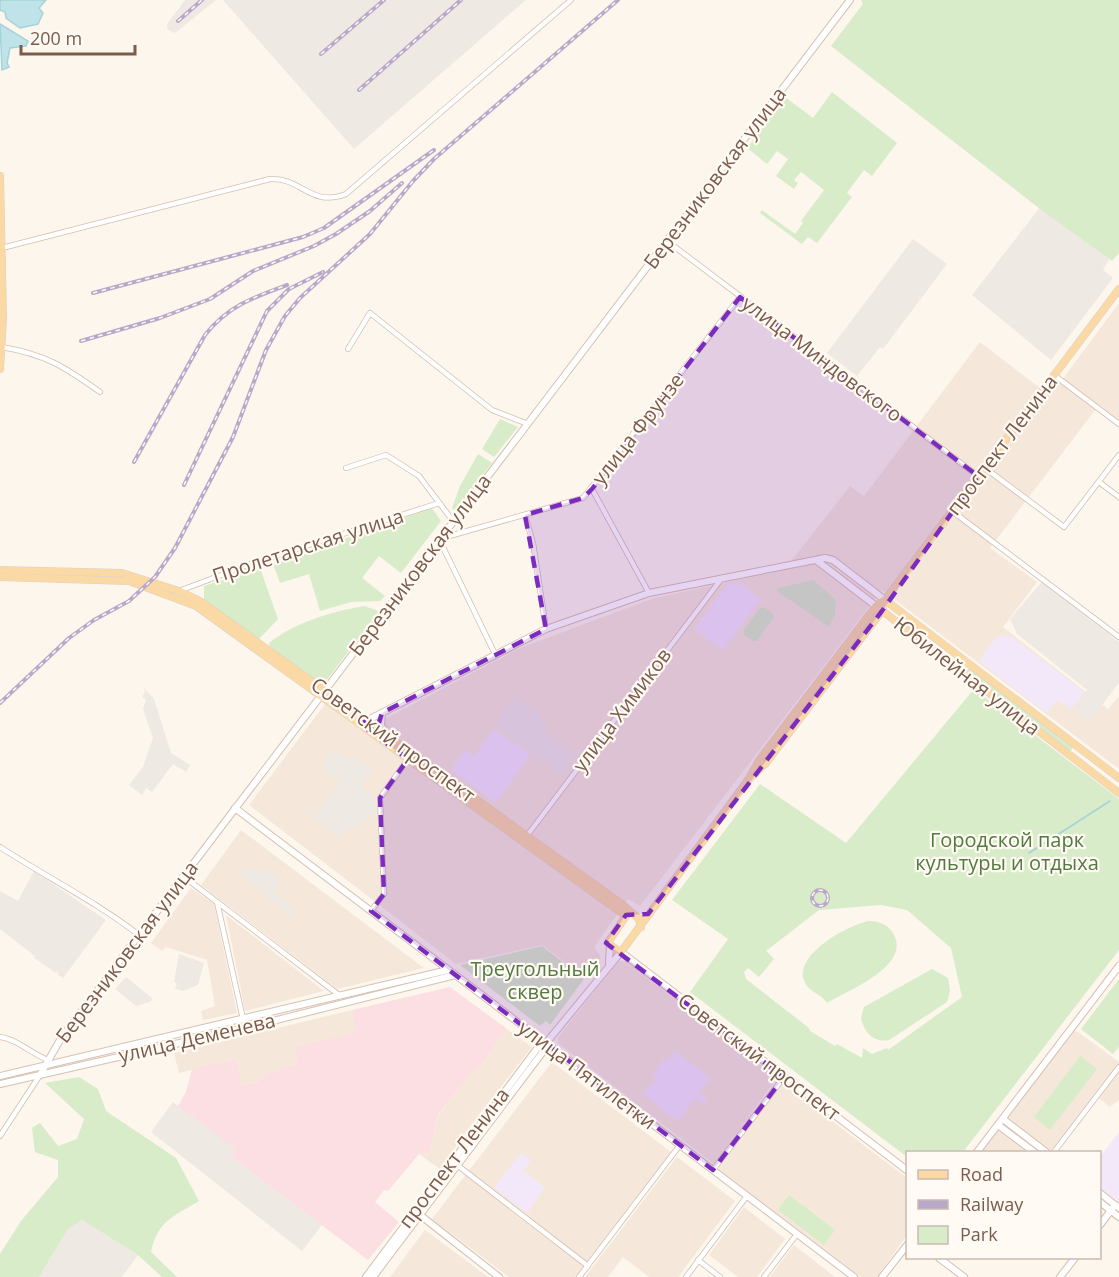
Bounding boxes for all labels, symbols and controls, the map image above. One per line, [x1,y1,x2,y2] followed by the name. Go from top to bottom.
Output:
[21,18,135,56] scale bar
[30,26,82,50] text: 200 m
[637,81,792,274] street label: Березниковская улица
[737,289,908,428] street label: улица Миндовского
[585,367,690,490] street label: улица Фрунзе
[940,369,1063,520] street label: проспект Ленина
[342,468,497,661] street label: Березниковская улица
[209,502,407,589] street label: Пролетарская улица
[889,610,1046,741] street label: Юбилейная улица
[566,642,677,777] street label: улица Химиков
[306,671,481,808] street label: Советский проспект
[915,826,1099,876] park label: Городской парк культуры и отдыха
[49,855,204,1048] street label: Березниковская улица
[470,955,600,1005] park label: Треугольный сквер
[673,987,846,1127] street label: Советский проспект
[116,1006,278,1069] street label: улица Деменева
[513,1014,662,1135] street label: улица Пятилетки
[392,1082,515,1233] street label: проспект Ленина
[906,1151,1101,1259] legend
[960,1162,1003,1186] text: Road
[960,1192,1024,1216] text: Railway
[960,1222,998,1246] text: Park

